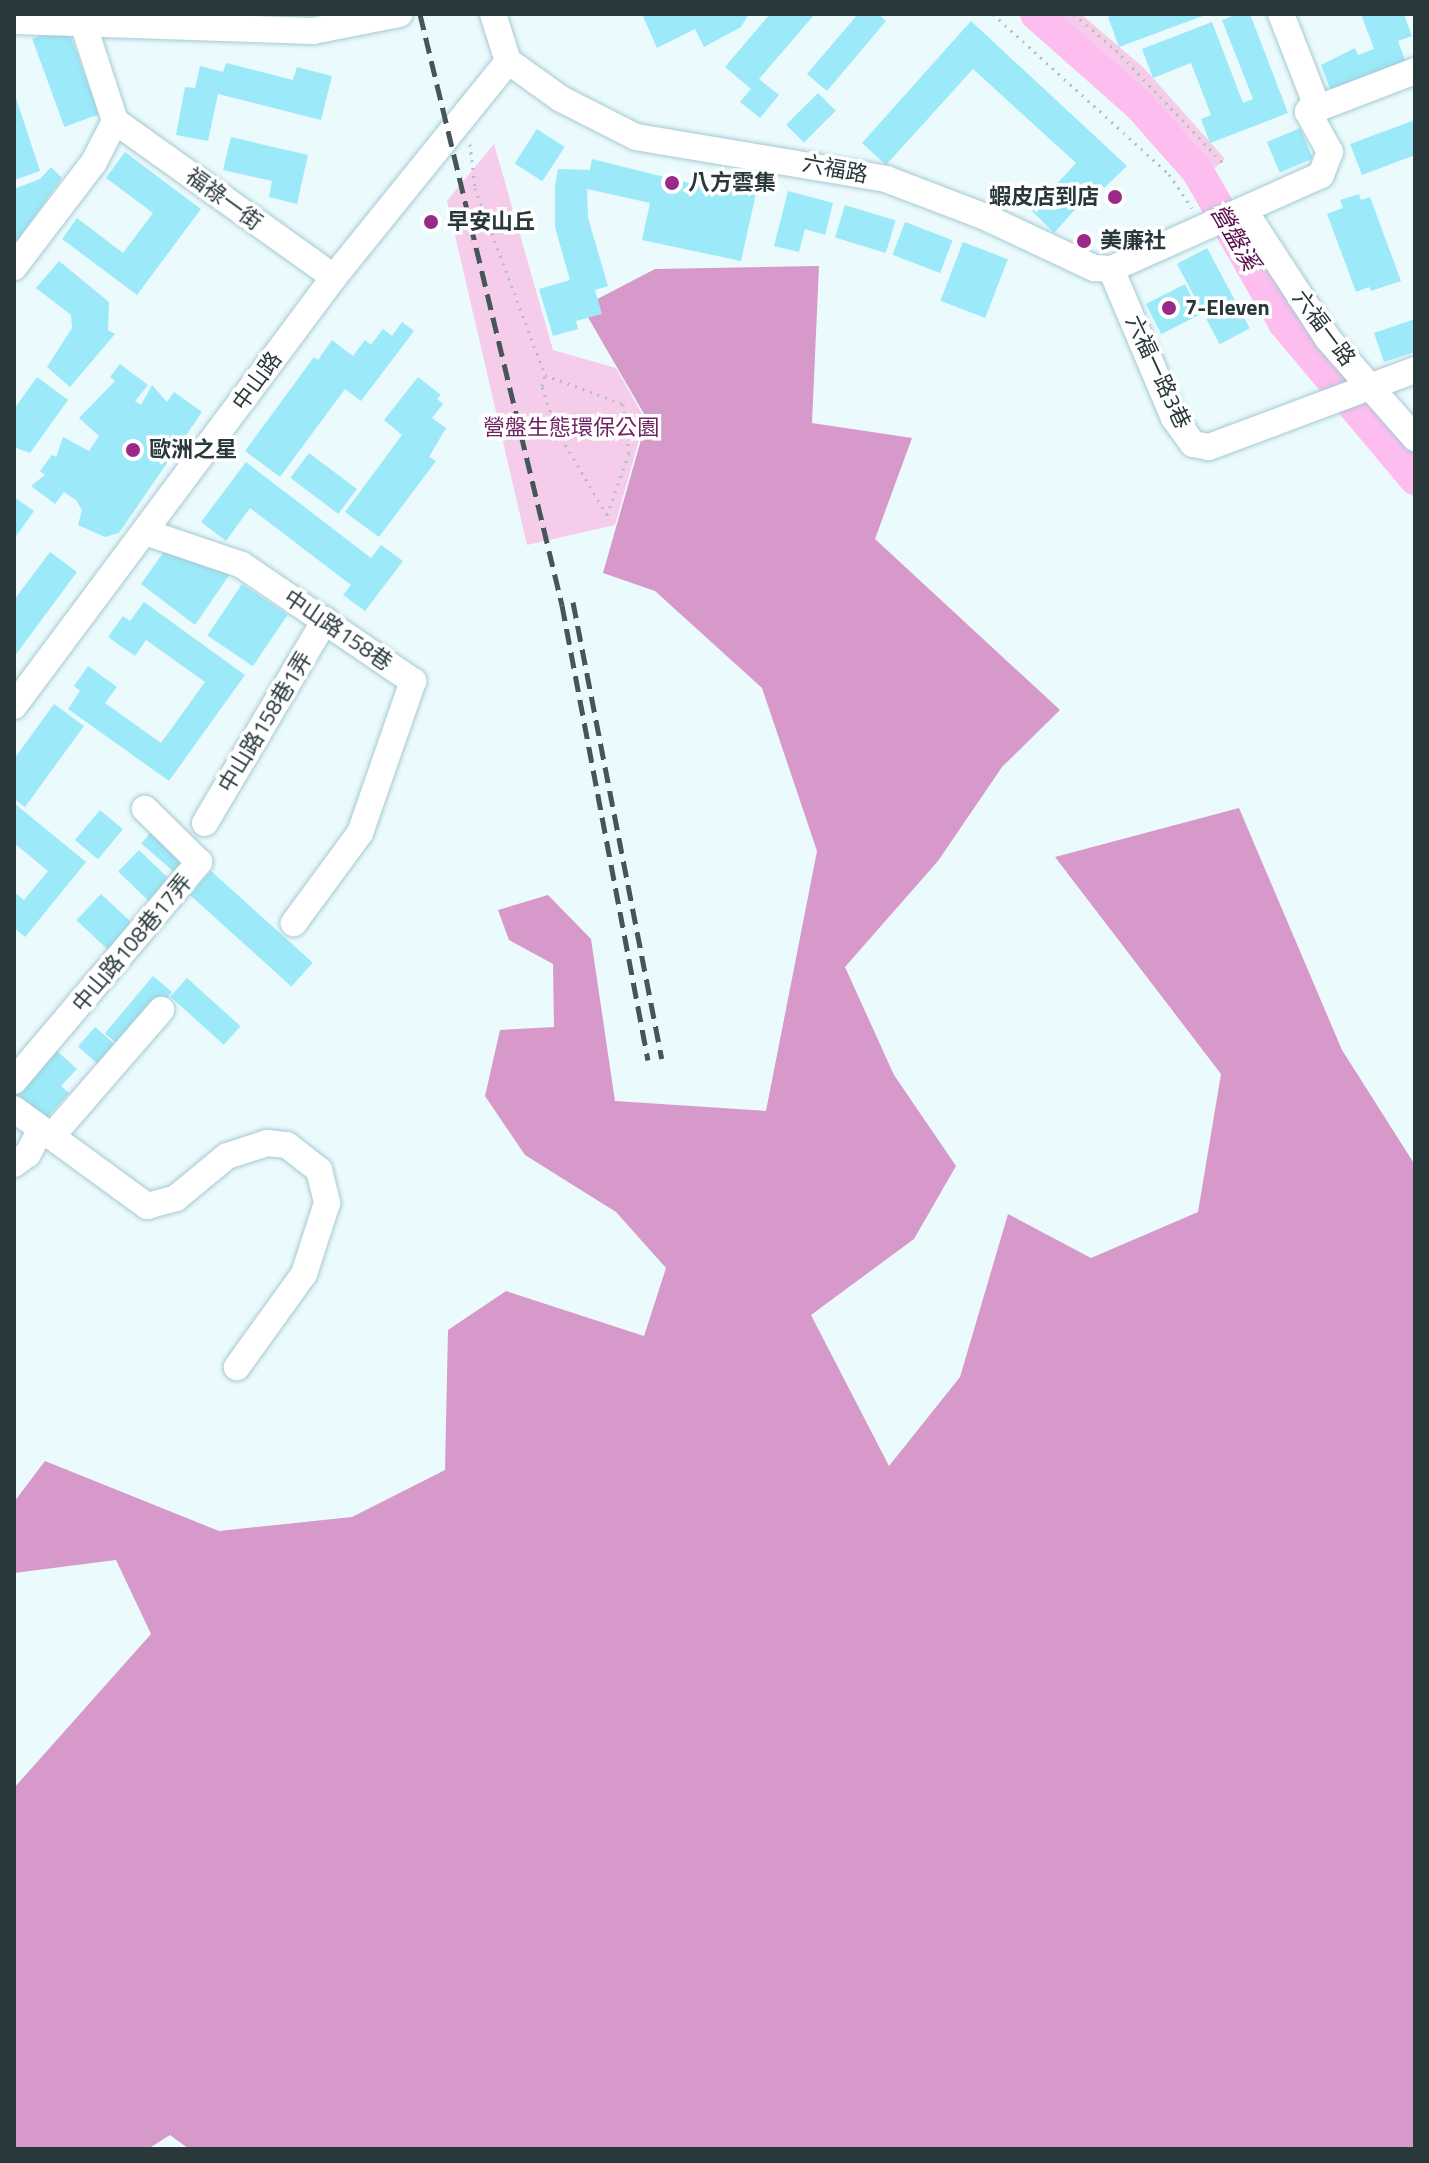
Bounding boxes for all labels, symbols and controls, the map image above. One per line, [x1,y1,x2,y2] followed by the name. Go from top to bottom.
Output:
[800,150,870,188] street label: 六福路
[181,162,267,236] street label: 福祿一街
[688,170,776,196] place label: 八方雲集
[663,174,681,192] marker: 八方雲集
[989,184,1099,210] place label: 蝦皮店到店
[1106,188,1124,206] marker: 蝦皮店到店
[1205,199,1265,275] water label: 營盤溪
[447,209,535,235] place label: 早安山丘
[422,213,440,231] marker: 早安山丘
[1100,228,1166,254] place label: 美廉社
[1075,232,1093,250] marker: 美廉社
[1287,285,1361,371] street label: 六福一路
[1185,295,1270,321] place label: 7-Eleven
[1160,299,1178,317] marker: 7-Eleven
[1120,311,1196,433] street label: 六福一路3巷
[227,347,287,415] street label: 中山路
[483,415,659,441] park label: 營盤生態環保公園
[149,437,237,463] place label: 歐洲之星
[124,441,142,459] marker: 歐洲之星
[279,584,397,676] street label: 中山路158巷
[213,647,317,797] street label: 中山路158巷1弄
[67,869,197,1017] street label: 中山路108巷17弄

